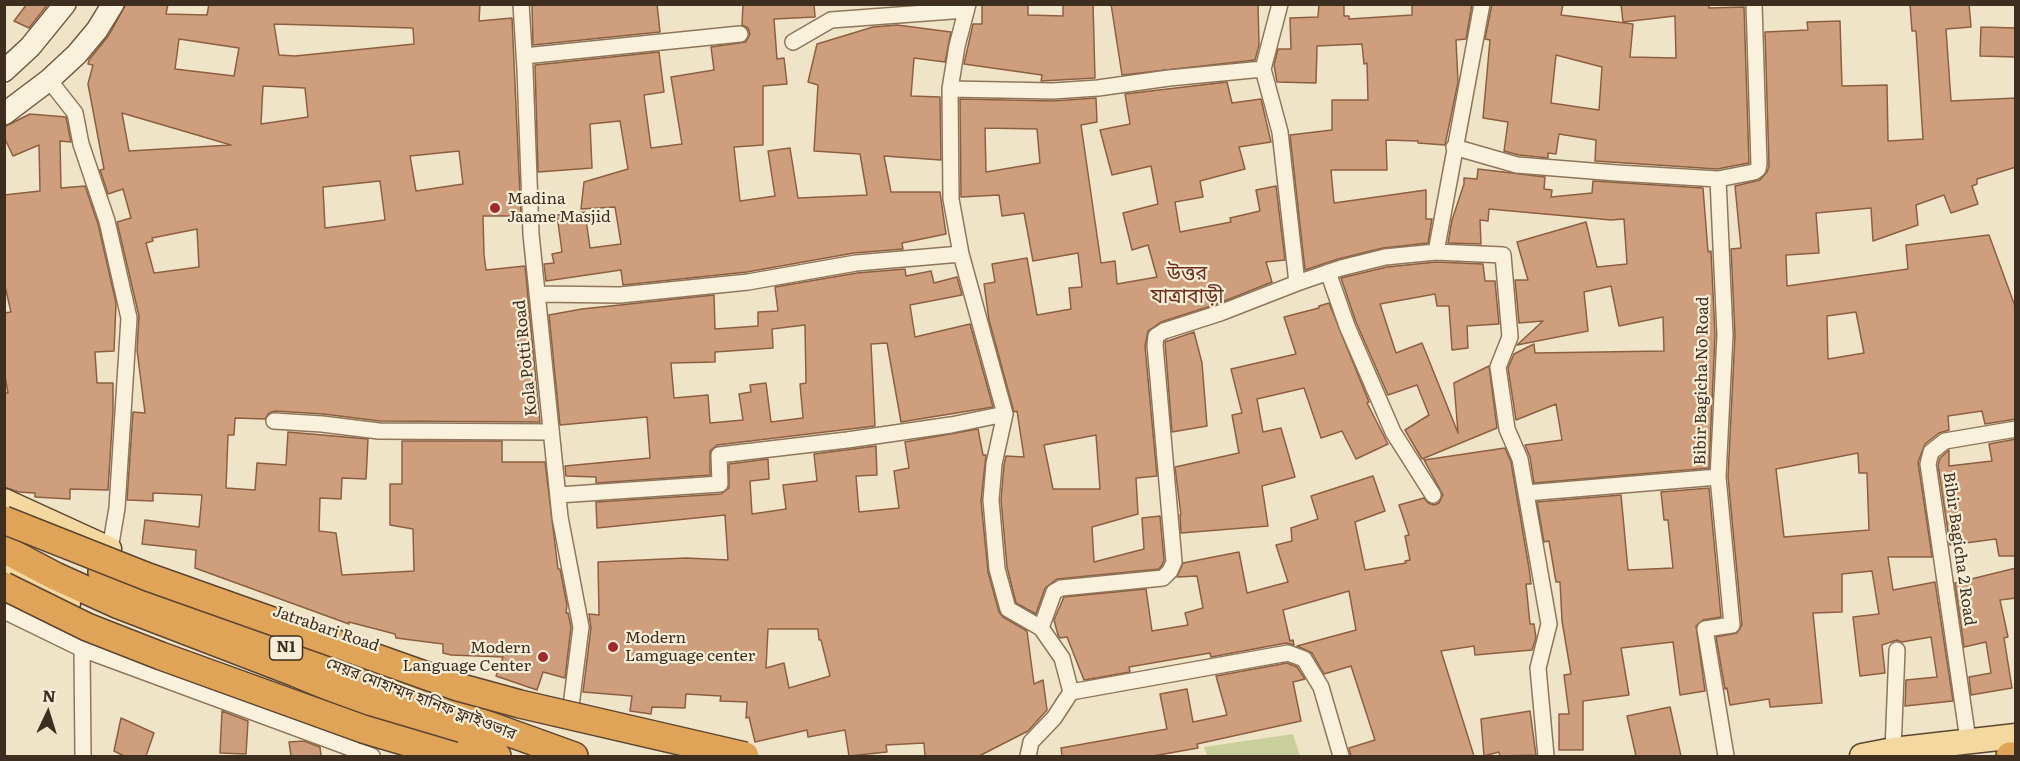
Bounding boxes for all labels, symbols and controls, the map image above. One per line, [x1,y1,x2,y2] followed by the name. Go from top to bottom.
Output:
[507,189,611,227] place label: Madina Jaame Masjid
[488,201,502,215] marker: Madina Jaame Masjid
[1150,262,1224,309] district label: উত্তর যাত্রাবাড়ী
[1691,296,1713,466] street label: Bibir Bagicha No Road
[510,299,542,417] street label: Kola Potti Road
[1939,471,1979,627] street label: Bibir Bagicha 2 Road
[270,602,382,656] street label: Jatrabari Road
[625,628,755,666] place label: Modern Lamguage center
[270,636,302,660] road number: N1
[402,638,531,676] place label: Modern Language Center
[606,640,620,654] marker: Modern Lamguage center
[536,650,550,664] marker: Modern Language Center
[323,654,519,744] street label: মেয়র মোহাম্মদ হানিফ ফ্লাইওভার
[18,683,78,743] north arrow
[42,683,57,707] text: N

